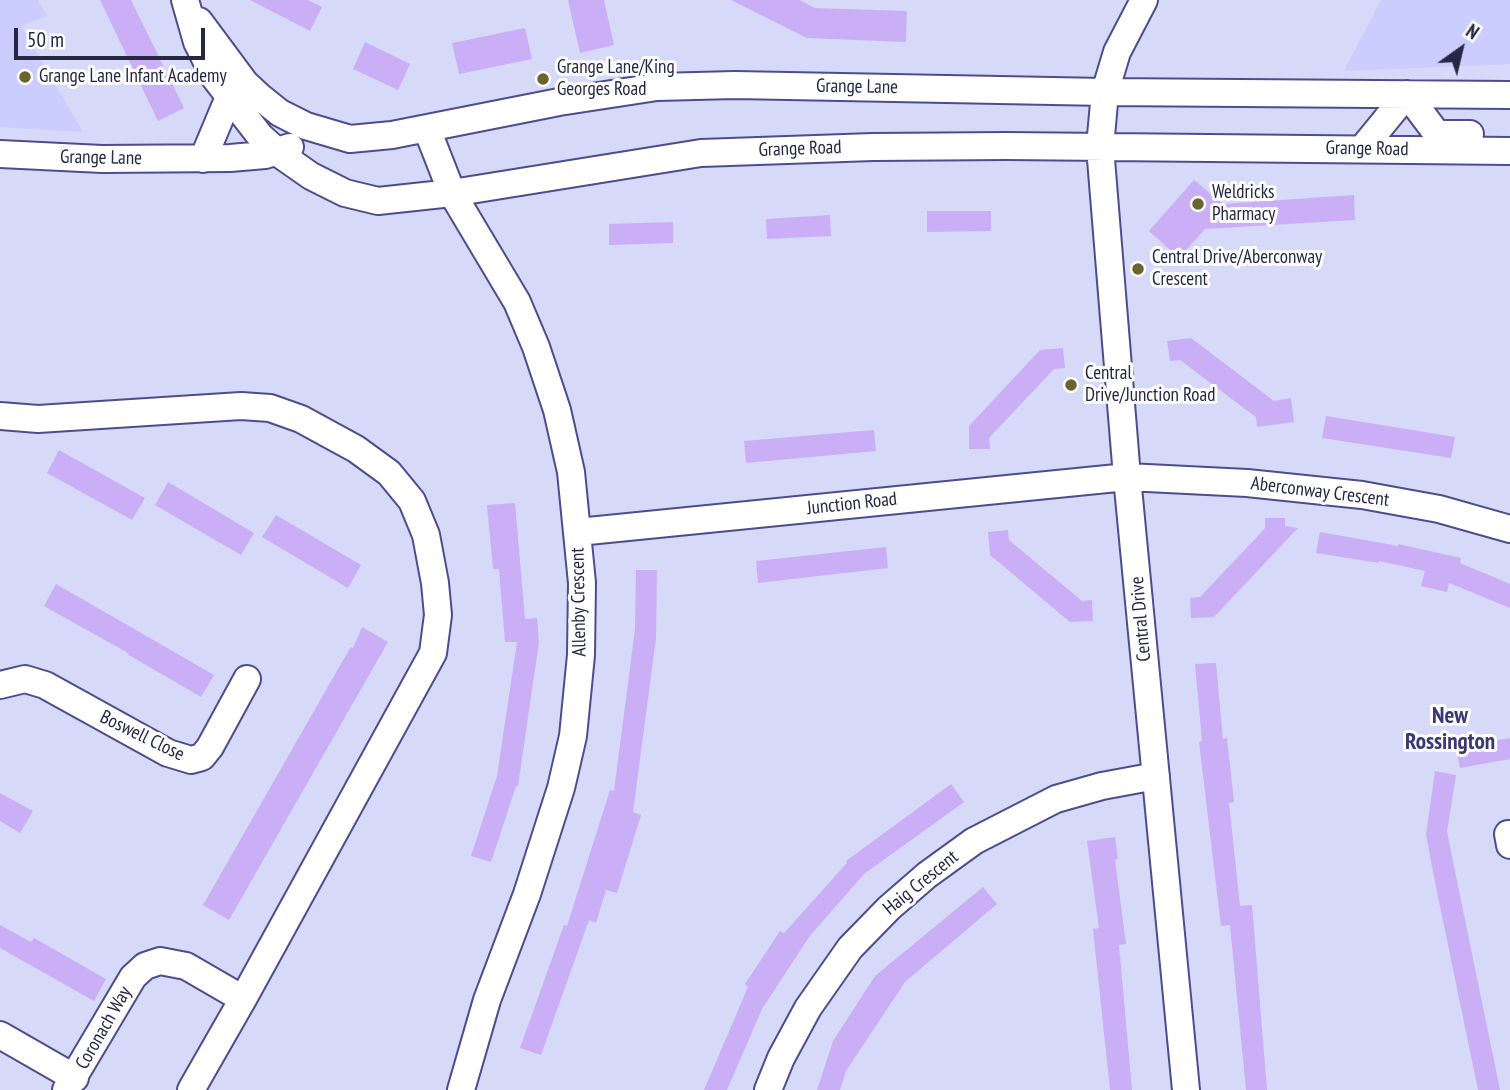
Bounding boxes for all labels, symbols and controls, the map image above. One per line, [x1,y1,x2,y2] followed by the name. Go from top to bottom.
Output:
[18,14,208,58] scale bar
[1426,14,1496,84] north arrow
[1462,19,1484,44] text: N
[27,26,64,53] text: 50 m
[557,57,675,101] place label: Grange Lane/King Georges Road
[39,66,227,88] place label: Grange Lane Infant Academy
[17,69,33,85] marker: Grange Lane Infant Academy
[535,71,551,87] marker: Grange Lane/King Georges Road
[816,75,898,99] street label: Grange Lane
[758,136,842,162] street label: Grange Road
[1325,137,1409,161] street label: Grange Road
[60,146,142,170] street label: Grange Lane
[1212,182,1275,226] place label: Weldricks Pharmacy
[1190,196,1206,212] marker: Weldricks Pharmacy
[1152,247,1322,291] place label: Central Drive/Aberconway Crescent
[1130,261,1146,277] marker: Central Drive/Aberconway Crescent
[1085,363,1215,407] place label: Central Drive/Junction Road
[1063,377,1079,393] marker: Central Drive/Junction Road
[1250,472,1390,512] street label: Aberconway Crescent
[806,488,898,520] street label: Junction Road
[567,547,591,657] street label: Allenby Crescent
[1126,575,1156,663] street label: Central Drive
[1405,702,1495,756] district label: New Rossington
[96,706,188,766] street label: Boswell Close
[879,846,963,920] street label: Haig Crescent
[71,983,137,1073] street label: Coronach Way

